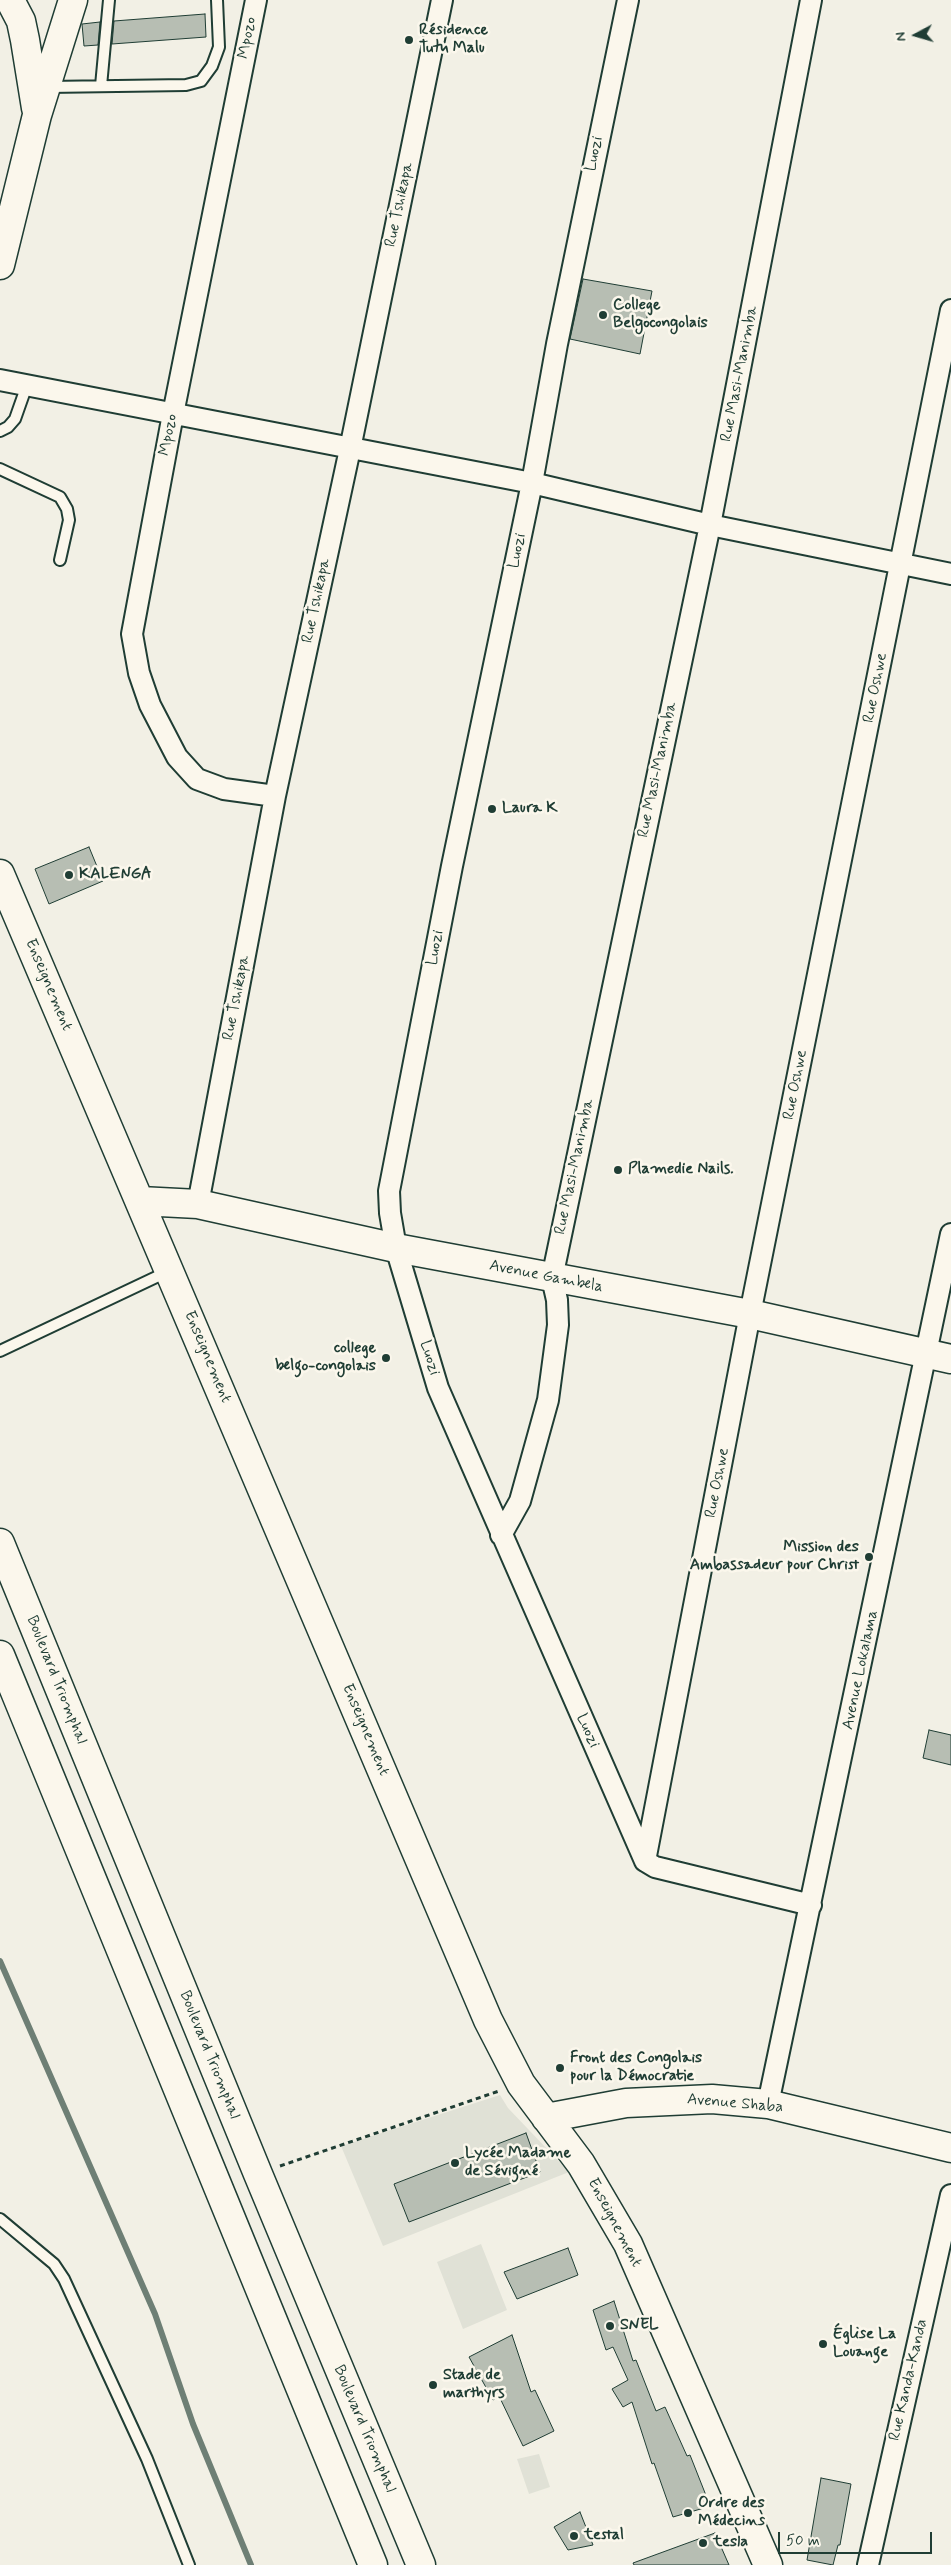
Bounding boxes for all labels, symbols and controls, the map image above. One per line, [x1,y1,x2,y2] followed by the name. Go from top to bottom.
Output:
[891,10,941,60] north arrow
[235,15,261,61] street label: Mpozo
[419,21,488,59] place label: Résidence Tutu Malu
[892,31,911,42] text: N
[403,34,415,46] marker: Résidence Tutu Malu
[582,135,608,173] street label: Luozi
[382,161,418,249] street label: Rue Tshikapa
[613,296,708,334] place label: College Belgocongolais
[717,304,763,444] street label: Rue Masi-Manimba
[597,309,609,321] marker: College Belgocongolais
[156,412,182,458] street label: Mpozo
[505,532,531,570] street label: Luozi
[299,557,335,645] street label: Rue Tshikapa
[860,651,892,725] street label: Rue Oshwe
[634,700,682,840] street label: Rue Masi-Manimba
[502,799,557,819] place label: Laura K
[486,803,498,815] marker: Laura K
[79,865,152,885] place label: KALENGA
[63,869,75,881] marker: KALENGA
[423,929,449,967] street label: Luozi
[20,936,76,1034] street label: Enseignement
[219,954,255,1042] street label: Rue Tshikapa
[780,1048,812,1122] street label: Rue Oshwe
[551,1097,599,1237] street label: Rue Masi-Manimba
[628,1160,734,1180] place label: Plamedie Nails.
[612,1164,624,1176] marker: Plamedie Nails.
[487,1257,605,1297] street label: Avenue Gambela
[179,1308,235,1406] street label: Enseignement
[415,1338,443,1378] street label: Luozi
[275,1339,376,1377] place label: college belgo-congolais
[380,1352,392,1364] marker: college belgo-congolais
[702,1446,734,1520] street label: Rue Oshwe
[690,1538,859,1576] place label: Mission des Ambassadeur pour Christ
[863,1551,875,1563] marker: Mission des Ambassadeur pour Christ
[839,1608,883,1732] street label: Avenue Lokalama
[21,1613,91,1747] street label: Boulevard Triomphal
[337,1681,393,1779] street label: Enseignement
[571,1711,603,1751] street label: Luozi
[174,1988,244,2122] street label: Boulevard Triomphal
[570,2049,702,2087] place label: Front des Congolais pour la Démocratie
[554,2062,566,2074] marker: Front des Congolais pour la Démocratie
[686,2090,784,2118] street label: Avenue Shaba
[465,2144,571,2182] place label: Lycée Madame de Sévigné
[449,2157,461,2169] marker: Lycée Madame de Sévigné
[583,2175,645,2271] street label: Enseignement
[620,2316,659,2336] place label: SNEL
[886,2317,932,2443] street label: Rue Kanda-Kanda
[604,2320,616,2332] marker: SNEL
[833,2325,896,2363] place label: Église La Louange
[817,2338,829,2350] marker: Église La Louange
[328,2362,400,2496] street label: Boulevard Triomphal
[443,2366,505,2404] place label: Stade de marthyrs
[427,2379,439,2391] marker: Stade de marthyrs
[698,2494,765,2532] place label: Ordre des Médecins
[682,2507,694,2519] marker: Ordre des Médecins
[781,2522,935,2554] scale bar
[584,2526,624,2546] place label: testal
[568,2530,580,2542] marker: testal
[786,2531,820,2551] text: 50 m
[713,2533,748,2553] place label: tesla
[697,2537,709,2549] marker: tesla

